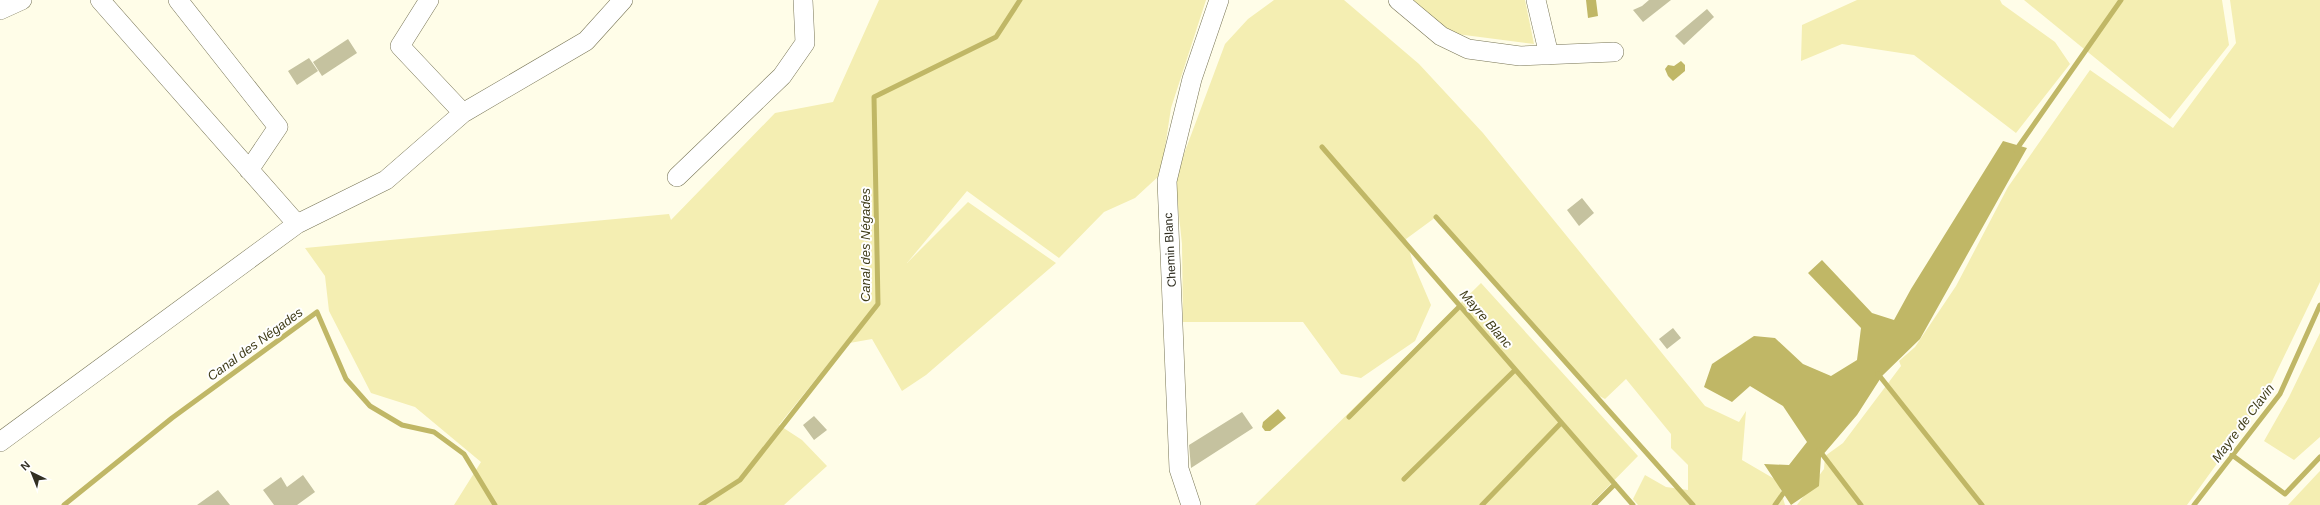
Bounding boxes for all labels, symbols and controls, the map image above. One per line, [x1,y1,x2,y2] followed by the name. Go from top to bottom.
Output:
[858,187,873,302] water label: Canal des Négades
[1161,212,1179,288] street label: Chemin Blanc
[1457,287,1516,352] water label: Mayre Blanc
[204,304,306,384] water label: Canal des Négades
[2209,381,2277,465] water label: Mayre de Clavin
[12,453,52,493] north arrow
[18,459,32,473] text: N

